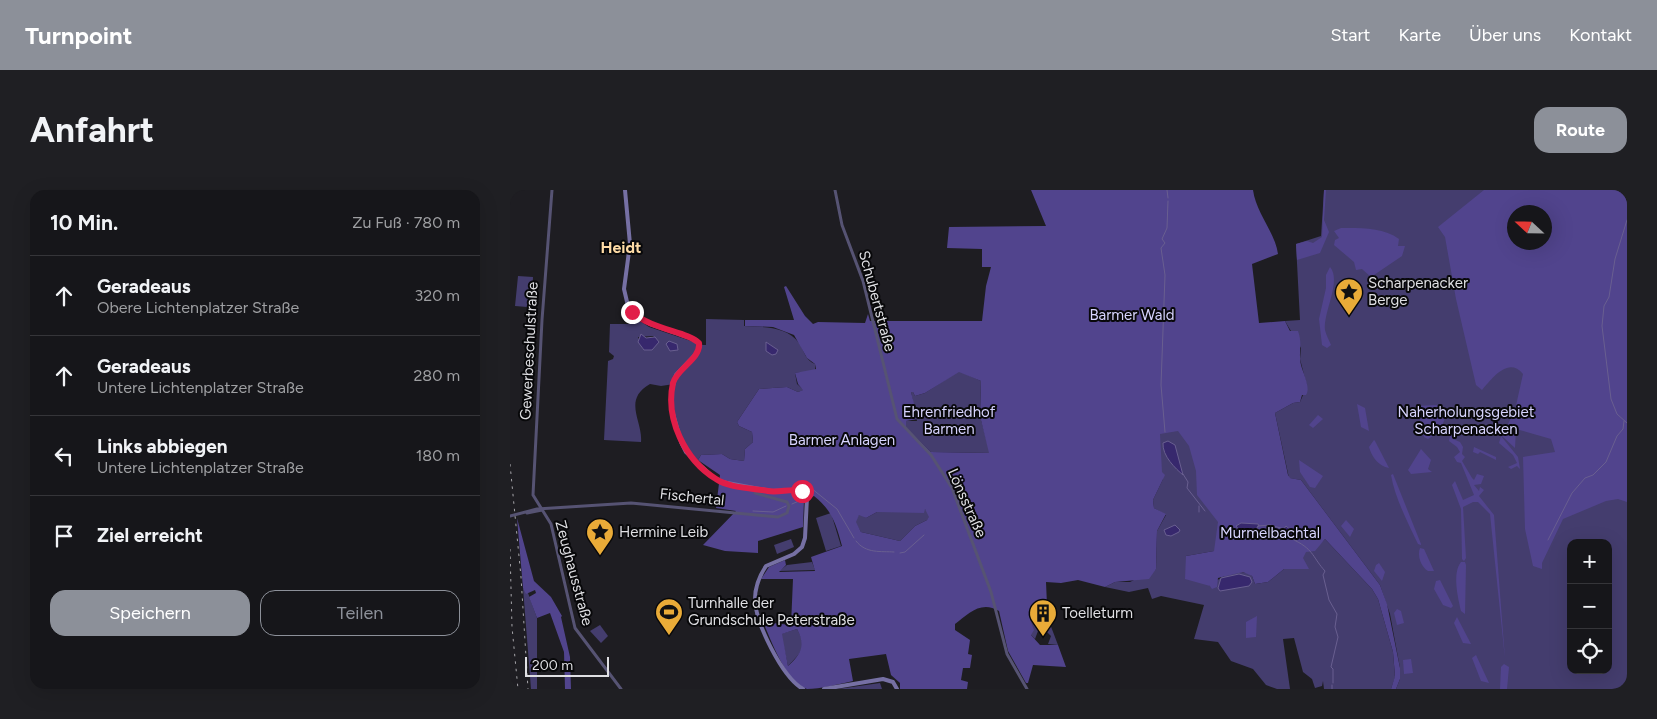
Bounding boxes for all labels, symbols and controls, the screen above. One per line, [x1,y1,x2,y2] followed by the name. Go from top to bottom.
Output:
[25,21,132,50] text: Turnpoint
[1331,24,1370,46] text: Start
[1398,24,1441,46] text: Karte
[1469,24,1541,46] text: Über uns
[1569,24,1632,46] text: Kontakt
[1534,107,1627,153] button: Route
[30,109,154,151] text: Anfahrt
[1507,205,1552,250] north arrow
[50,210,118,235] text: 10 Min.
[352,213,460,232] text: Zu Fuß · 780 m
[600,238,642,257] district label: Heidt
[855,249,899,353] street label: Schubertstraße
[1368,274,1468,309] place label: Scharpenacker Berge
[97,275,191,298] text: Geradeaus
[1334,277,1364,316] place icon: Scharpenacker Berge
[516,281,542,421] street label: Gewerbeschulstraße
[50,282,78,310] icon: ahead
[415,286,460,305] text: 320 m
[97,298,299,317] text: Obere Lichtenplatzer Straße
[621,301,644,324] route end
[1089,306,1175,324] park label: Barmer Wald
[97,355,191,378] text: Geradeaus
[50,362,78,390] icon: ahead
[413,366,460,385] text: 280 m
[97,378,304,397] text: Untere Lichtenplatzer Straße
[903,403,996,438] park label: Ehrenfriedhof Barmen
[1398,403,1535,438] park label: Naherholungsgebiet Scharpenacken
[789,431,895,449] park label: Barmer Anlagen
[97,435,228,458] text: Links abbiegen
[50,442,78,470] icon: left
[416,446,460,465] text: 180 m
[97,458,304,477] text: Untere Lichtenplatzer Straße
[944,466,990,540] street label: Lönsstraße
[791,480,814,503] route start
[659,485,725,509] street label: Fischertal
[585,517,615,556] place icon: Hermine Leib
[551,518,597,628] street label: Zeughausstraße
[50,522,78,550] icon: arrive
[619,523,709,541] place label: Hermine Leib
[97,524,203,547] text: Ziel erreicht
[1220,524,1320,542] park label: Murmelbachtal
[1567,539,1612,674] map controls
[1567,539,1612,584] button: +
[1567,584,1612,629] button: −
[50,590,250,636] button: Speichern
[260,590,460,636] button: Teilen
[688,594,855,629] place label: Turnhalle der Grundschule Peterstraße
[654,597,684,636] sports icon: Turnhalle der Grundschule Peterstraße
[1028,598,1058,637] building icon: Toelleturm
[1062,604,1133,622] place label: Toelleturm
[1567,629,1612,674] button: locate
[525,654,609,677] scale bar
[532,657,573,674] text: 200 m

